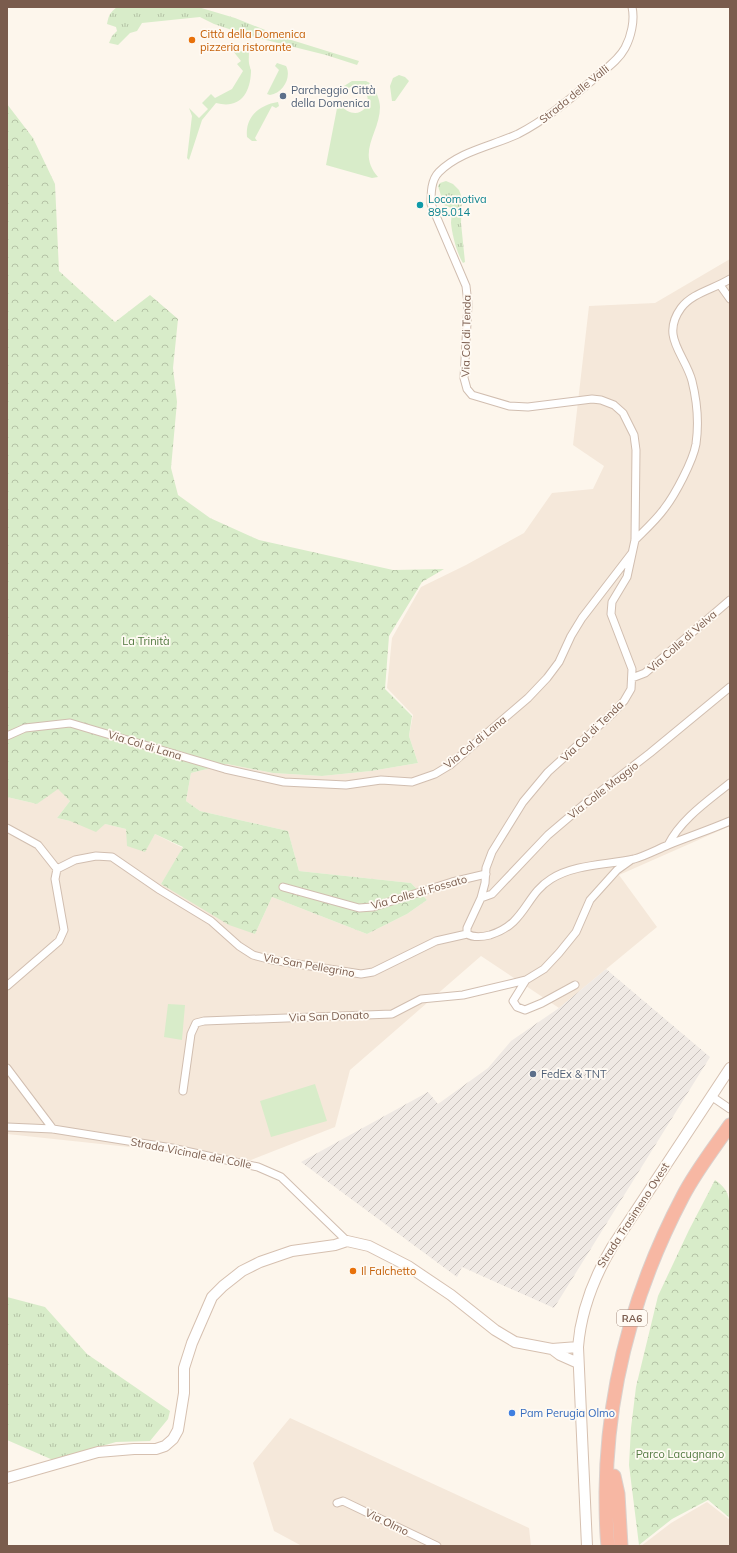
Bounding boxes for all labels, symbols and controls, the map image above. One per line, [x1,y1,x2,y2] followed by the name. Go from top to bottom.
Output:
[200,27,306,54] place label: Città della Domenica pizzeria ristorante
[187,35,197,45] marker: Città della Domenica pizzeria ristorante
[536,62,612,126] street label: Strada delle Valli
[291,83,376,110] place label: Parcheggio Città della Domenica
[278,91,288,101] marker: Parcheggio Città della Domenica
[428,192,487,219] place label: Locomotiva 895.014
[415,200,425,210] marker: Locomotiva 895.014
[458,295,474,377] street label: Via Col di Tenda
[644,607,720,675] street label: Via Colle di Velva
[122,634,170,648] park label: La Trinità
[558,697,626,765] street label: Via Col di Tenda
[441,713,509,771] street label: Via Col di Lana
[106,727,184,763] street label: Via Col di Lana
[565,758,641,822] street label: Via Colle Maggio
[369,872,469,912] street label: Via Colle di Fossato
[262,950,356,980] street label: Via San Pellegrino
[289,1008,369,1024] street label: Via San Donato
[541,1067,607,1081] place label: FedEx & TNT
[528,1069,538,1079] marker: FedEx & TNT
[129,1134,253,1172] street label: Strada Vicinale del Colle
[594,1160,672,1270] street label: Strada Trasimeno Ovest
[361,1264,416,1278] place label: Il Falchetto
[348,1266,358,1276] marker: Il Falchetto
[617,1310,647,1326] road number: RA6
[520,1406,615,1420] place label: Pam Perugia Olmo
[507,1408,517,1418] marker: Pam Perugia Olmo
[636,1447,724,1461] park label: Parco Lacugnano
[363,1505,411,1539] street label: Via Olmo

